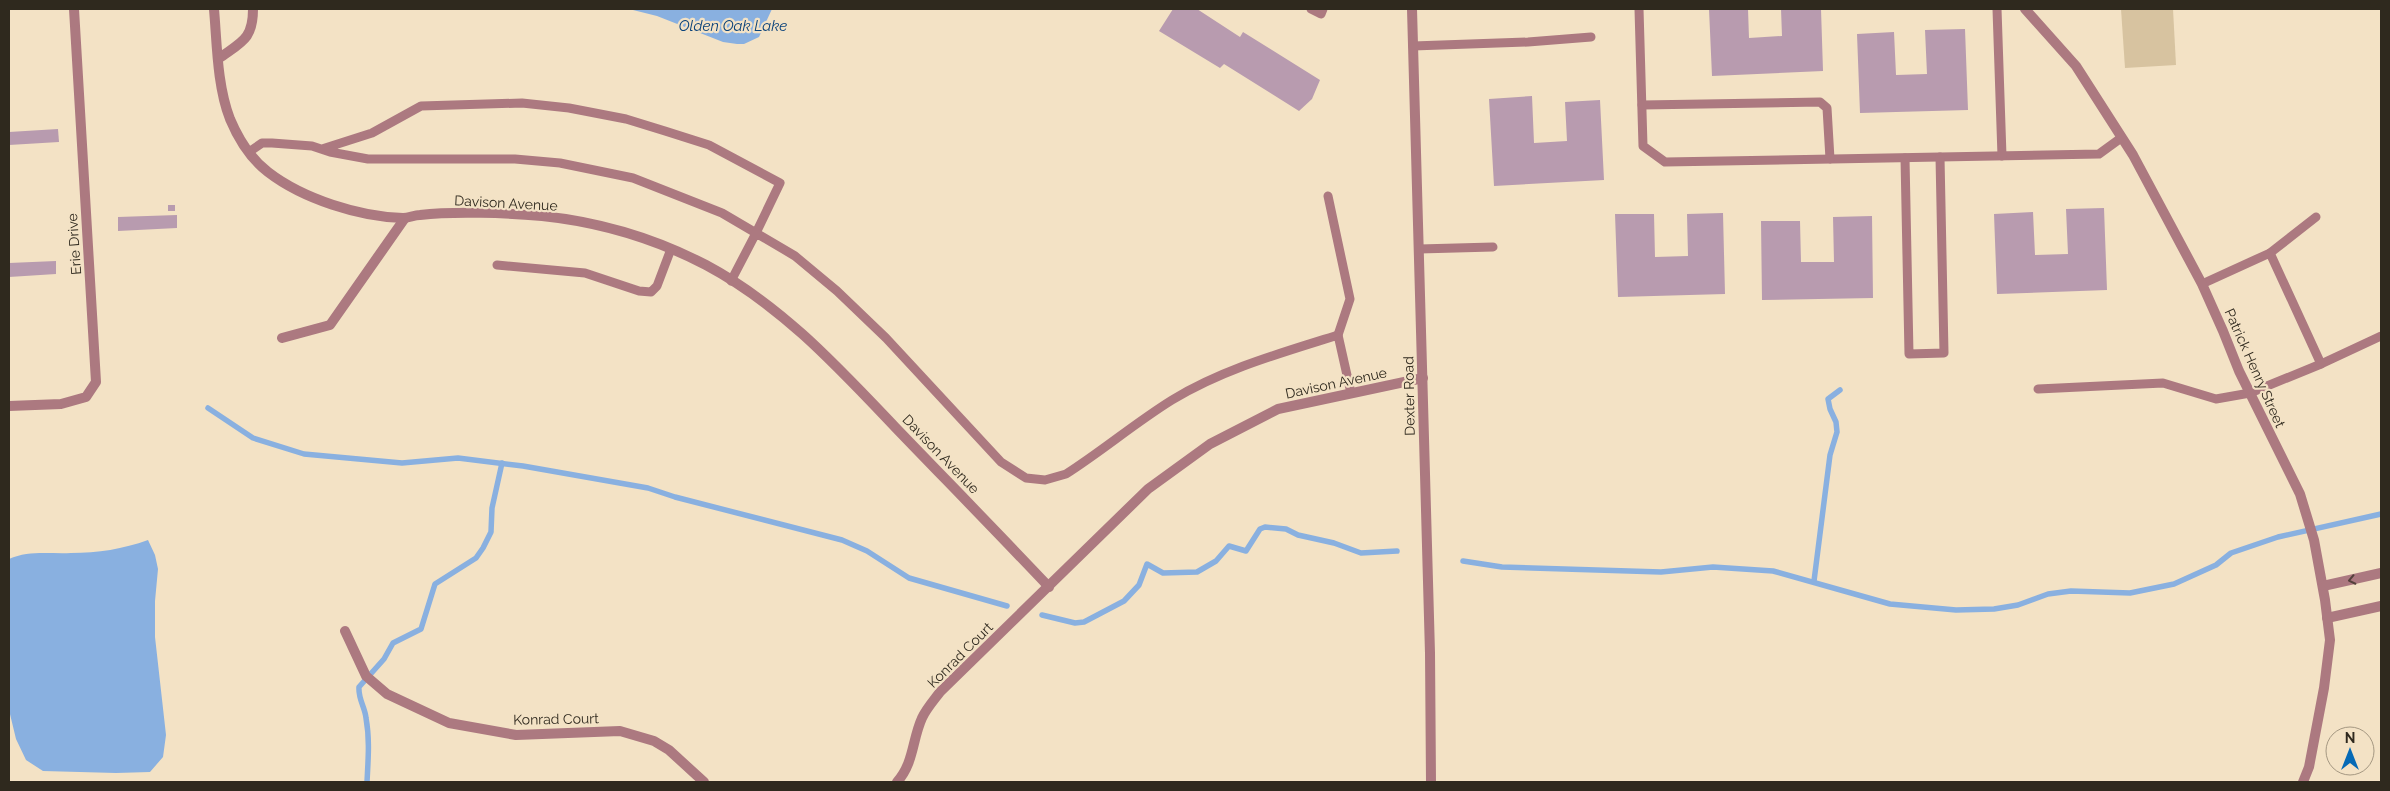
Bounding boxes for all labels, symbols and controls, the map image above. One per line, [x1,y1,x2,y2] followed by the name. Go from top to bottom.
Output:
[679,17,787,35] water label: Olden Oak Lake
[454,192,558,214] street label: Davison Avenue
[64,213,84,275] street label: Erie Drive
[2222,306,2289,430] street label: Patrick Henry Street
[1400,356,1418,436] street label: Dexter Road
[1284,364,1388,402] street label: Davison Avenue
[899,411,983,497] street label: Davison Avenue
[2348,574,2356,584] one-way arrow
[924,619,996,691] street label: Konrad Court
[513,710,599,728] street label: Konrad Court
[2325,726,2375,776] north arrow
[2345,730,2355,746] text: N

